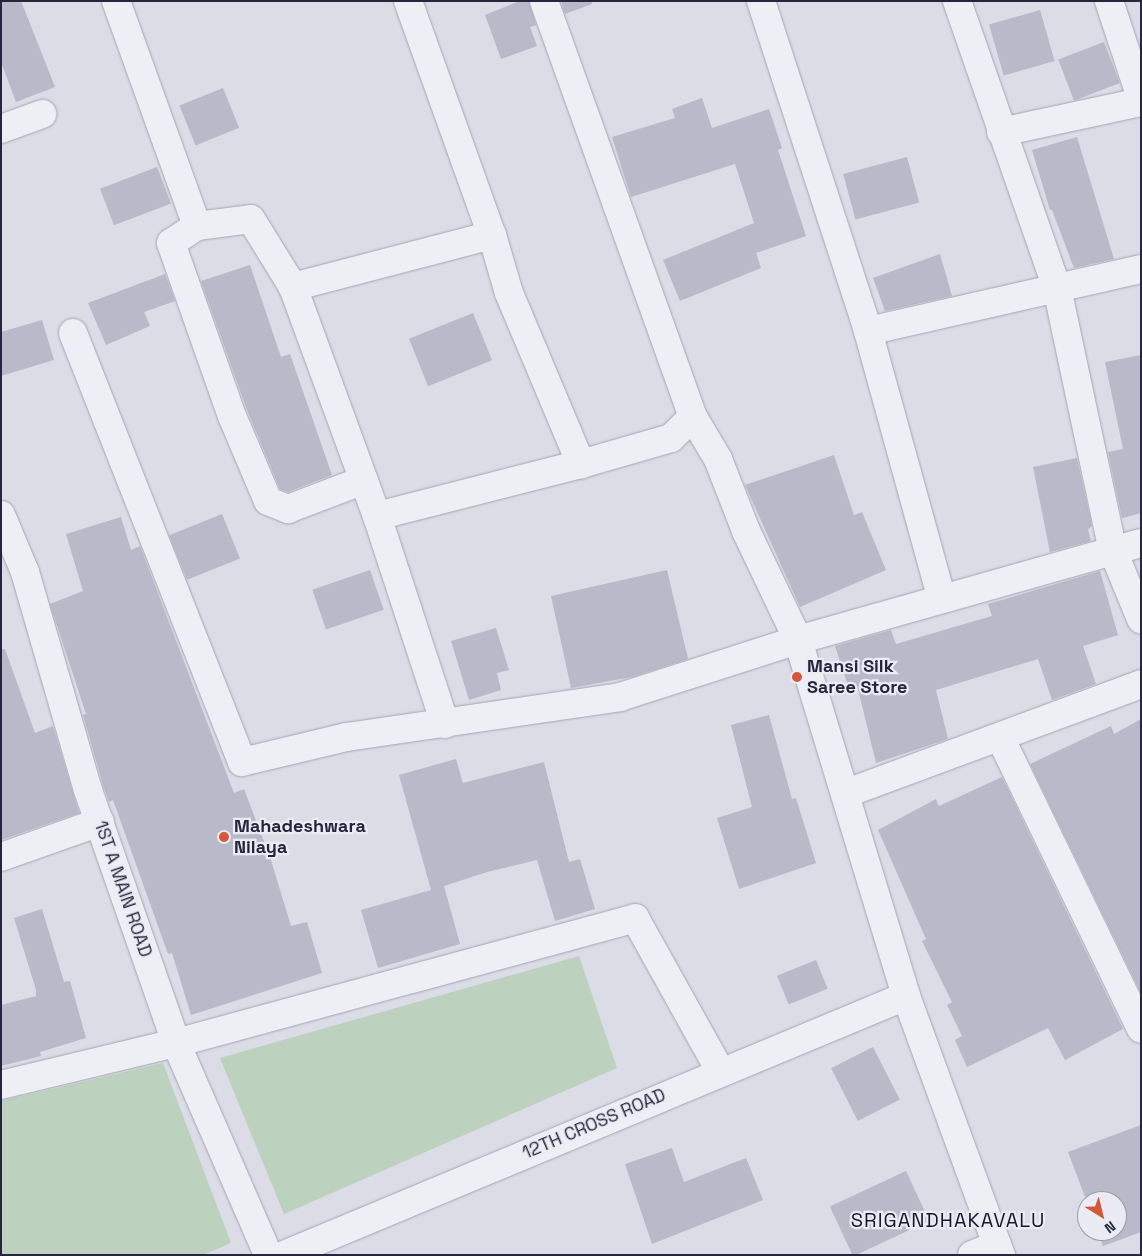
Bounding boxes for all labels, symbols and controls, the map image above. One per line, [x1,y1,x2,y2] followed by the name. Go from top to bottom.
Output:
[807,656,907,699] place label: Mansi Silk Saree Store
[791,671,803,683] marker: Mansi Silk Saree Store
[234,816,366,859] place label: Mahadeshwara Nilaya
[89,818,157,960] street label: 1ST A MAIN ROAD
[218,831,230,843] marker: Mahadeshwara Nilaya
[519,1084,669,1164] street label: 12TH CROSS ROAD
[1077,1191,1127,1241] north arrow
[849,1208,1047,1232] district label: SRIGANDHAKAVALU
[1101,1217,1119,1237] text: N

